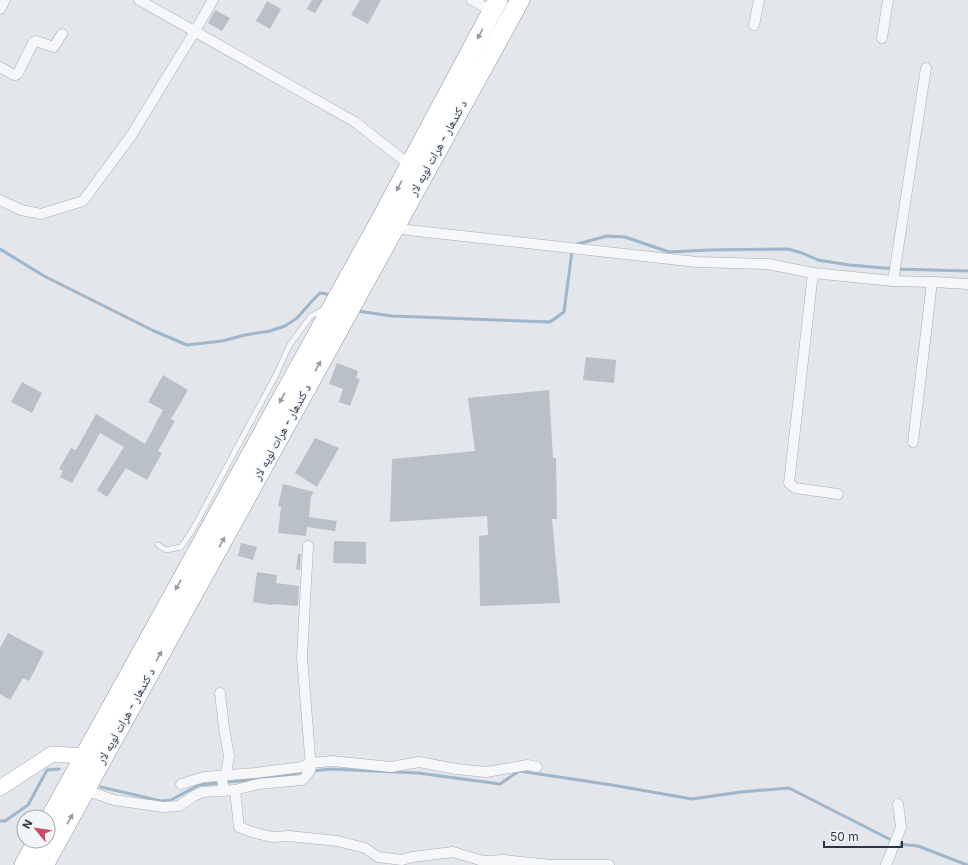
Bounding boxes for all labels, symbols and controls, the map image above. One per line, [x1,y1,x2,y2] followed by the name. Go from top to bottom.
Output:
[476,29,483,40] one-way arrow
[405,97,470,199] street label: د کندهار - هرات لويه لار
[395,180,402,192] one-way arrow
[315,360,321,372] one-way arrow
[249,381,314,483] street label: د کندهار - هرات لويه لار
[279,392,285,404] one-way arrow
[218,536,225,547] one-way arrow
[175,580,182,591] one-way arrow
[156,650,162,661] one-way arrow
[93,665,158,767] street label: د کندهار - هرات لويه لار
[16,809,56,849] north arrow
[66,813,73,824] one-way arrow
[19,817,35,831] text: N
[824,823,902,849] scale bar
[830,829,859,844] text: 50 m

